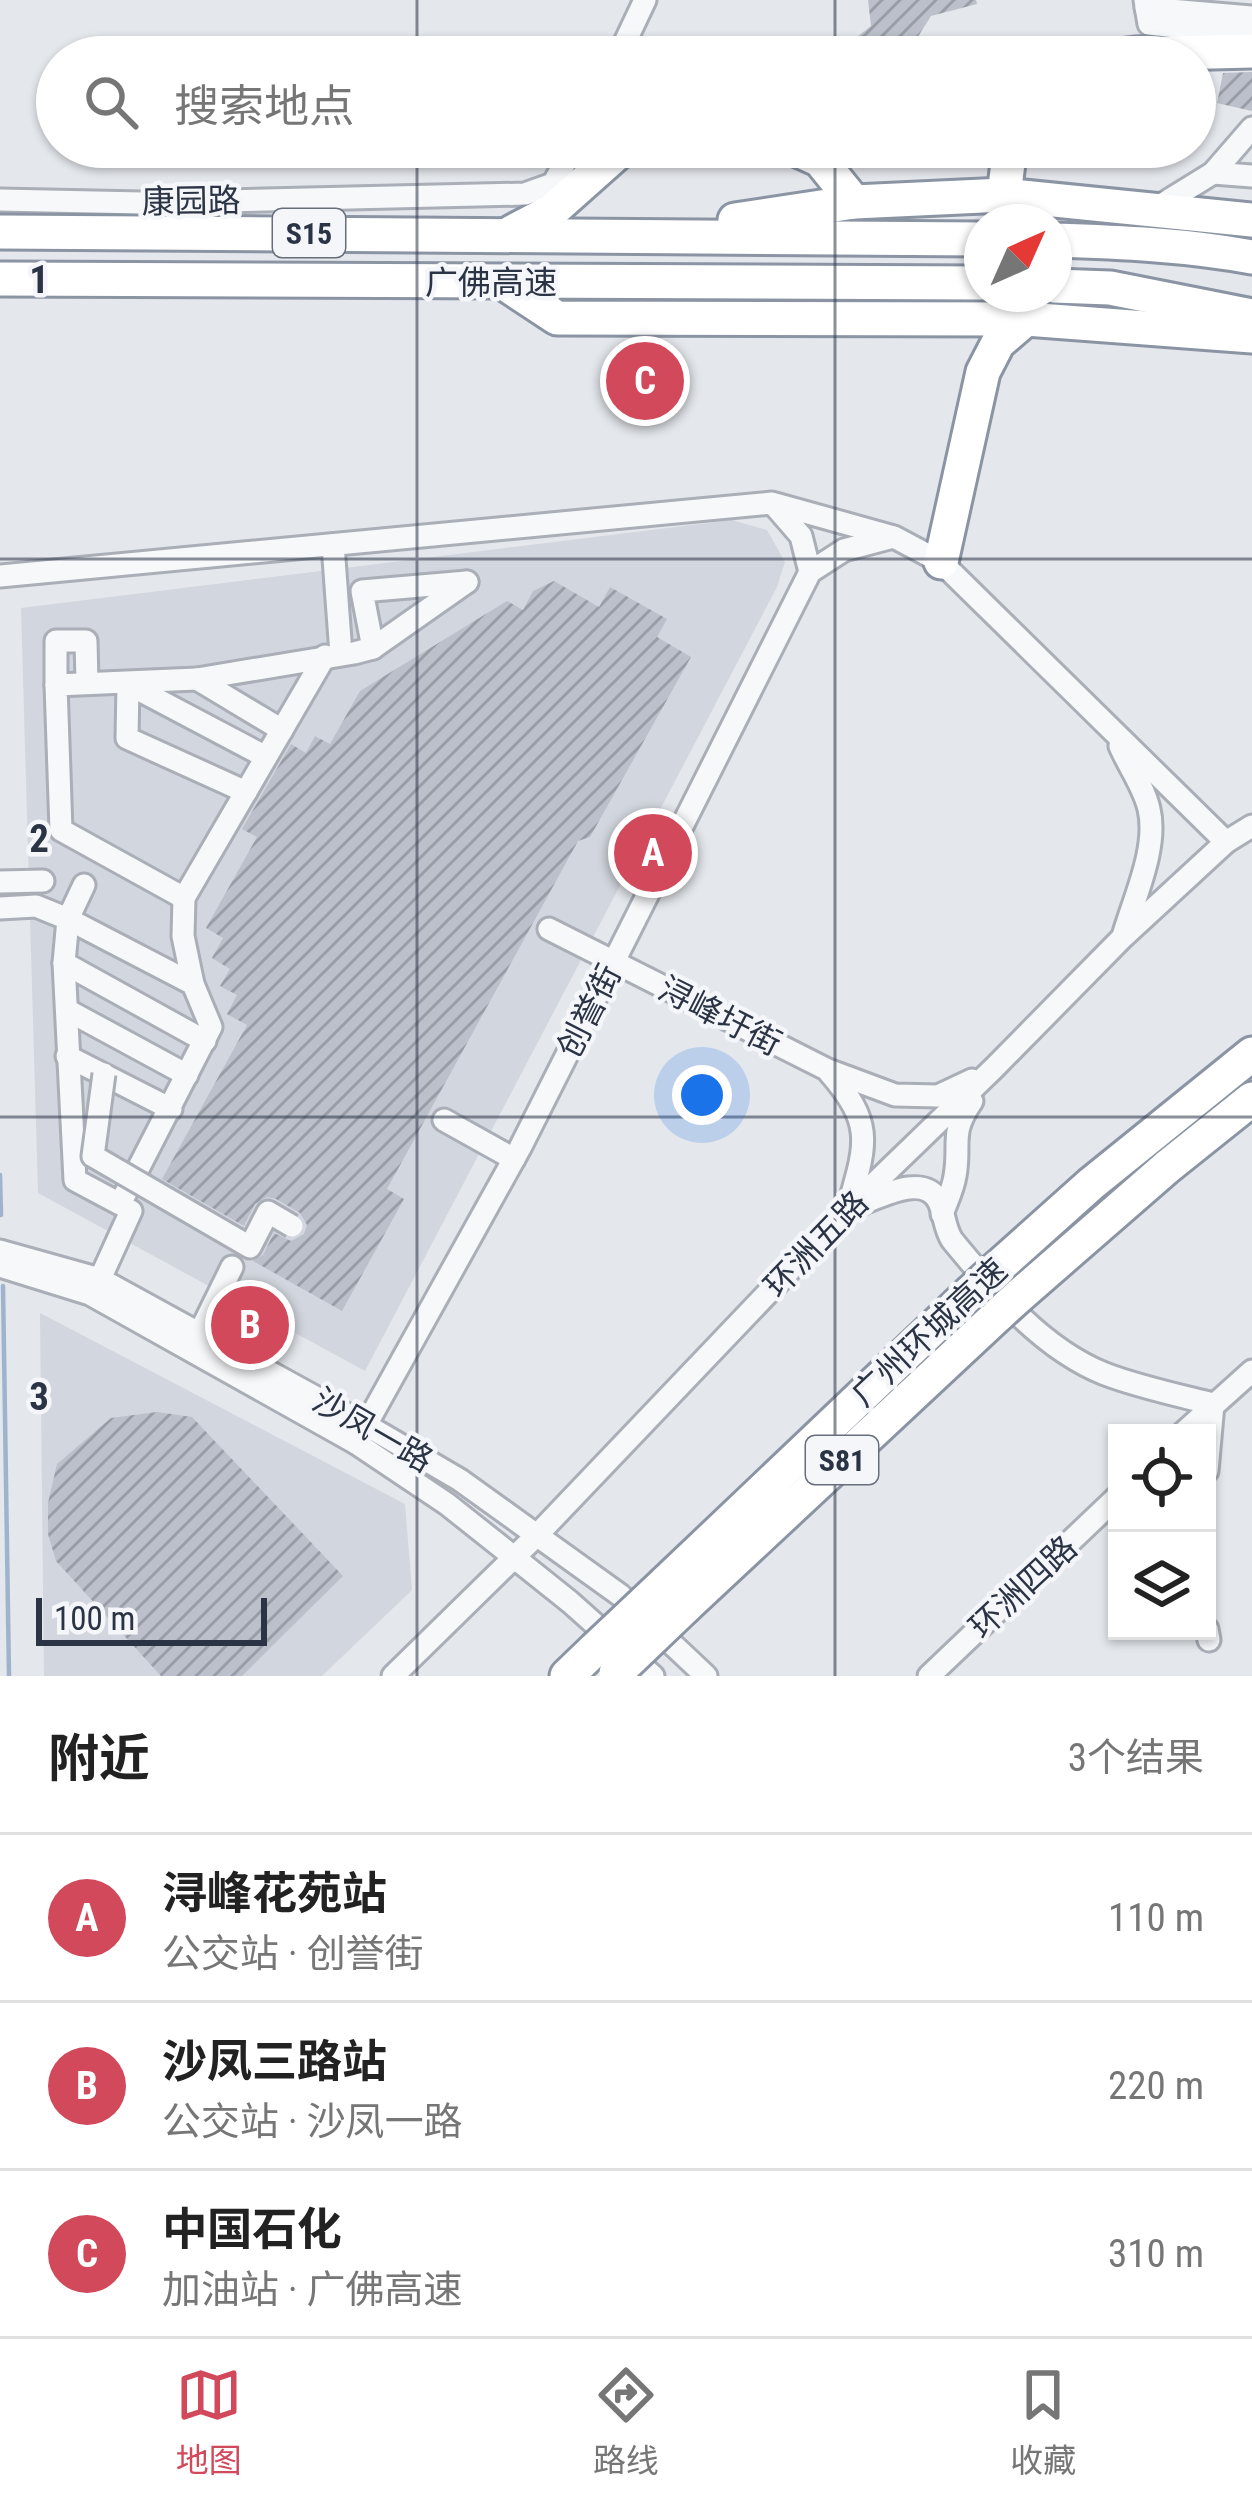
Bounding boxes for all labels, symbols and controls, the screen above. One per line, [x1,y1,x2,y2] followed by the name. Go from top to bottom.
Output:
[36,36,1216,168] search box
[78,69,144,135] icon: search
[174,80,354,133] text: 搜索地点
[141,181,241,221] street label: 康园路
[964,204,1072,312] north arrow
[273,209,345,257] road number: S15
[29,257,49,303] text: 1
[425,263,557,302] street label: 广佛高速
[606,336,684,426] pin: C
[614,808,692,898] pin: A
[29,816,49,862] text: 2
[549,958,629,1064] street label: 创誉街
[652,969,788,1063] street label: 浔峰圩街
[672,1065,732,1125] your location
[756,1183,876,1305] street label: 环洲五路
[843,1250,1015,1414] street label: 广州环城高速
[211,1280,289,1370] pin: B
[29,1374,49,1420] text: 3
[306,1380,440,1480] street label: 沙凤一路
[1108,1424,1216,1640] map controls
[1108,1424,1216,1532] button: locate
[806,1436,878,1484] road number: S81
[961,1528,1085,1646] street label: 环洲四路
[1108,1532,1216,1640] button: layers
[36,1592,267,1645] scale bar
[54,1599,135,1638] text: 100 m
[48,1729,150,1788] text: 附近
[1068,1735,1204,1781] text: 3个结果
[162,1867,387,1920] text: 浔峰花苑站
[75,1895,99,1941] text: A
[1108,1895,1204,1941] text: 110 m
[162,1931,423,1977] text: 公交站 · 创誉街
[162,2035,387,2088] text: 沙凤三路站
[76,2063,98,2109] text: B
[1108,2063,1204,2109] text: 220 m
[162,2099,462,2145] text: 公交站 · 沙凤一路
[162,2203,342,2256] text: 中国石化
[76,2231,98,2277] text: C
[1108,2231,1204,2277] text: 310 m
[162,2267,462,2313] text: 加油站 · 广佛高速
[176,2362,242,2482] tab: 地图
[593,2362,659,2482] tab: 路线
[1010,2362,1076,2482] tab: 收藏

